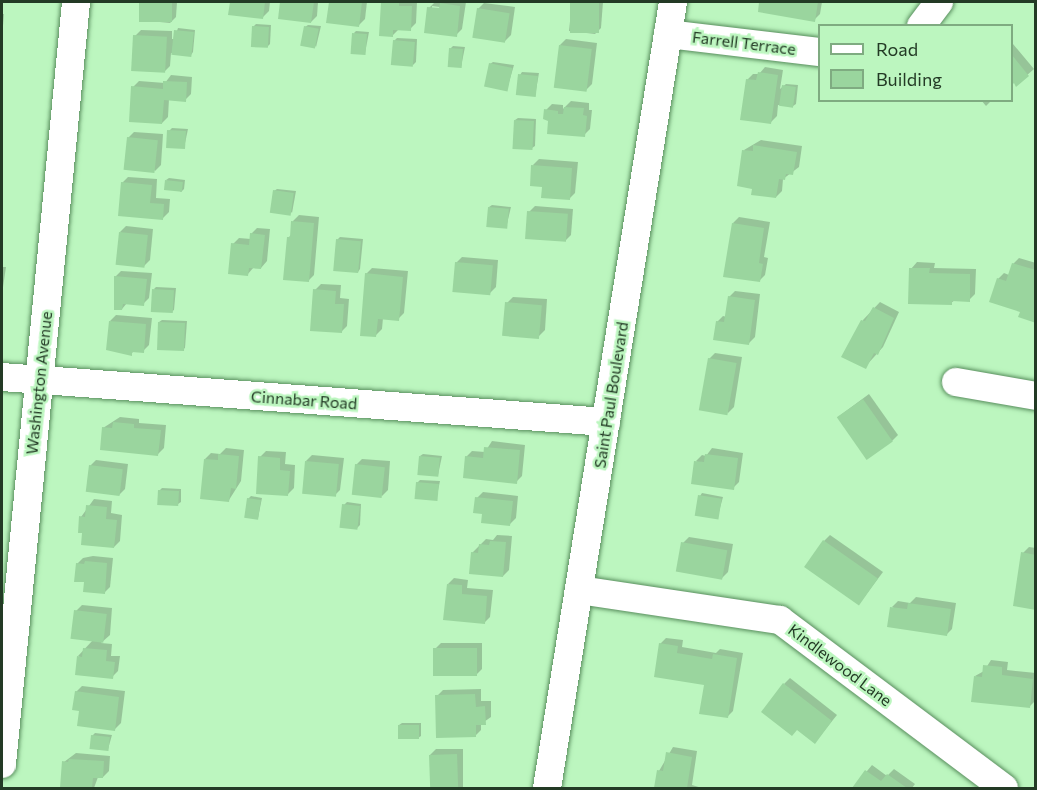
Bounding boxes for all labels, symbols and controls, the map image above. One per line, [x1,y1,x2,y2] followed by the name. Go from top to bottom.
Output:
[818,24,1013,102] legend
[691,27,797,59] street label: Farrell Terrace
[876,38,918,60] text: Road
[876,68,942,90] text: Building
[22,310,56,456] street label: Washington Avenue
[590,320,632,470] street label: Saint Paul Boulevard
[250,387,358,413] street label: Cinnabar Road
[784,620,896,710] street label: Kindlewood Lane

